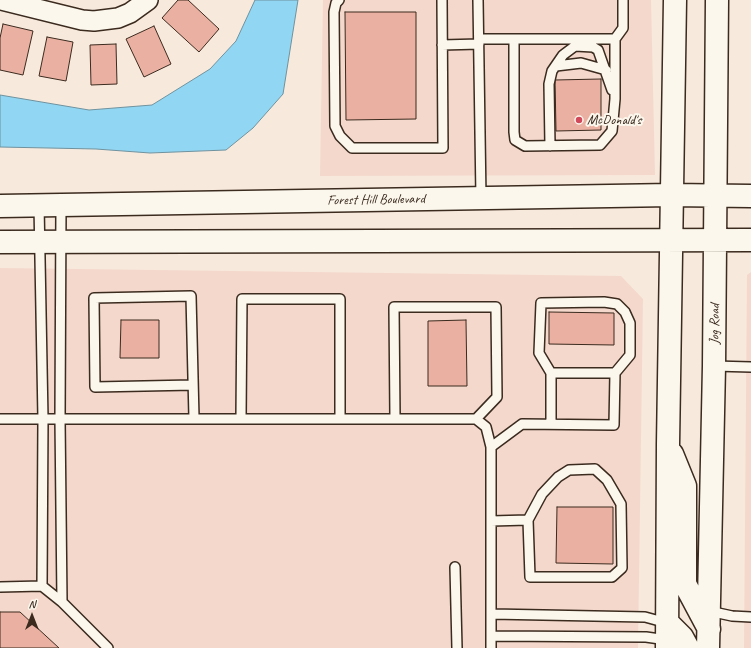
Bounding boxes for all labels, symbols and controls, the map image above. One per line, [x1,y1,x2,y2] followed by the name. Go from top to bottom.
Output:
[587,112,641,128] place label: McDonald's
[574,115,584,125] marker: McDonald's
[327,191,425,209] street label: Forest Hill Boulevard
[706,303,724,345] street label: Jog Road
[12,596,52,636] north arrow
[29,597,35,611] text: N

